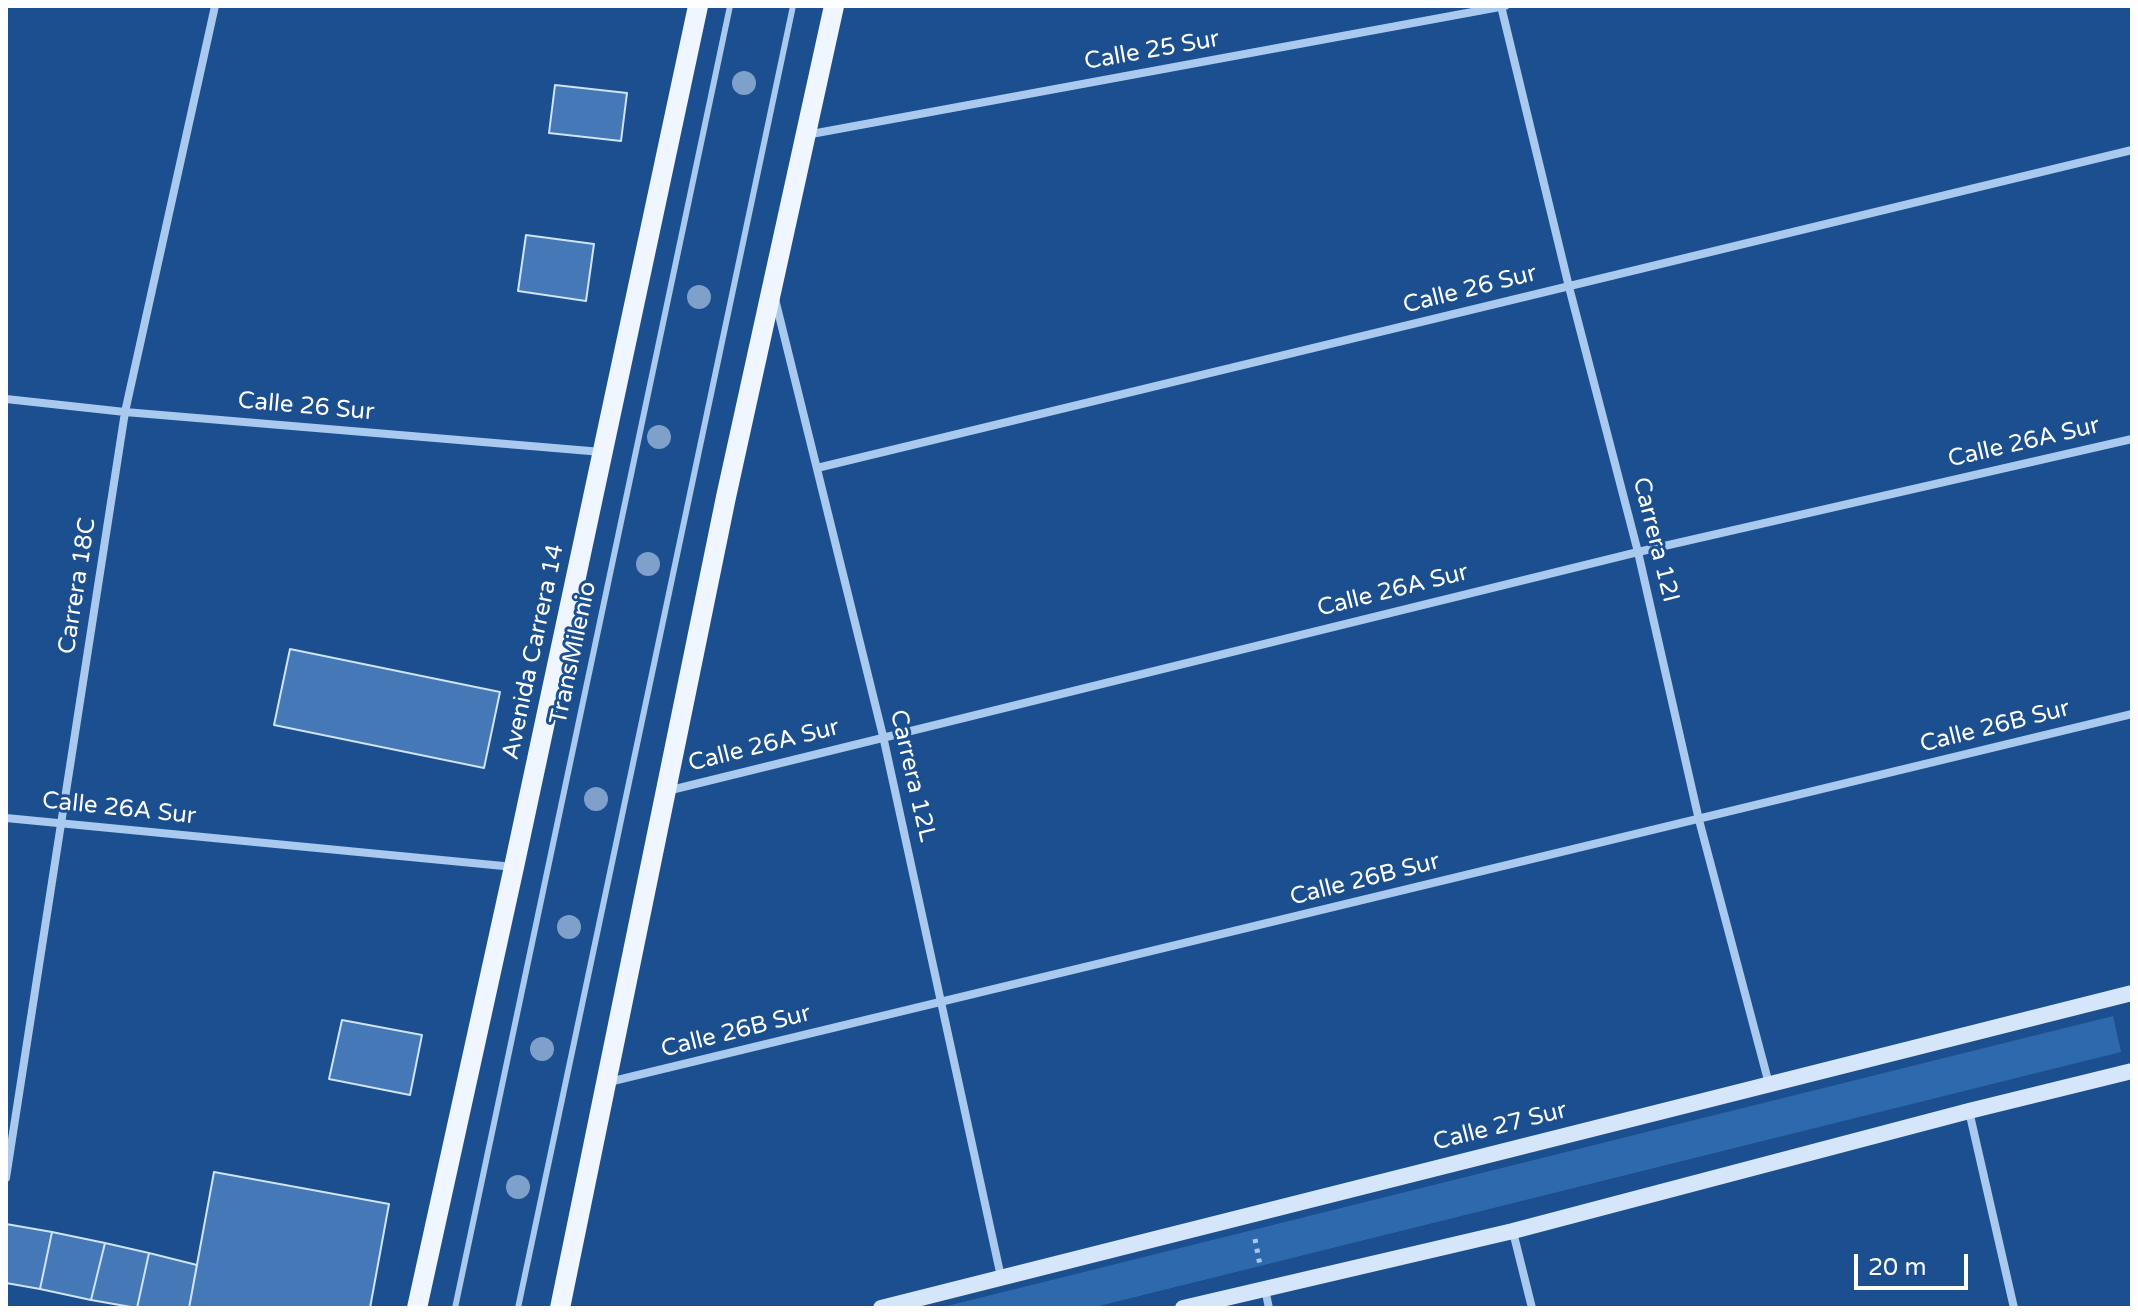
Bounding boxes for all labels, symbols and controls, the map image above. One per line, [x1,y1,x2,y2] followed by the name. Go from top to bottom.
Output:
[1082,25,1222,77] street label: Calle 25 Sur
[1400,259,1540,321] street label: Calle 26 Sur
[237,387,375,427] street label: Calle 26 Sur
[1945,412,2103,474] street label: Calle 26A Sur
[1626,475,1684,605] street label: Carrera 12I
[53,516,103,656] street label: Carrera 18C
[497,542,571,762] street label: Avenida Carrera 14
[1315,558,1471,624] street label: Calle 26A Sur
[545,579,603,727] street label: TransMilenio
[1917,694,2073,760] street label: Calle 26B Sur
[883,707,941,845] street label: Carrera 12L
[686,713,842,779] street label: Calle 26A Sur
[41,787,197,831] street label: Calle 26A Sur
[1287,847,1443,913] street label: Calle 26B Sur
[658,999,814,1065] street label: Calle 26B Sur
[1430,1096,1570,1158] street label: Calle 27 Sur
[1858,1238,1972,1288] scale bar
[1868,1253,1926,1282] text: 20 m

